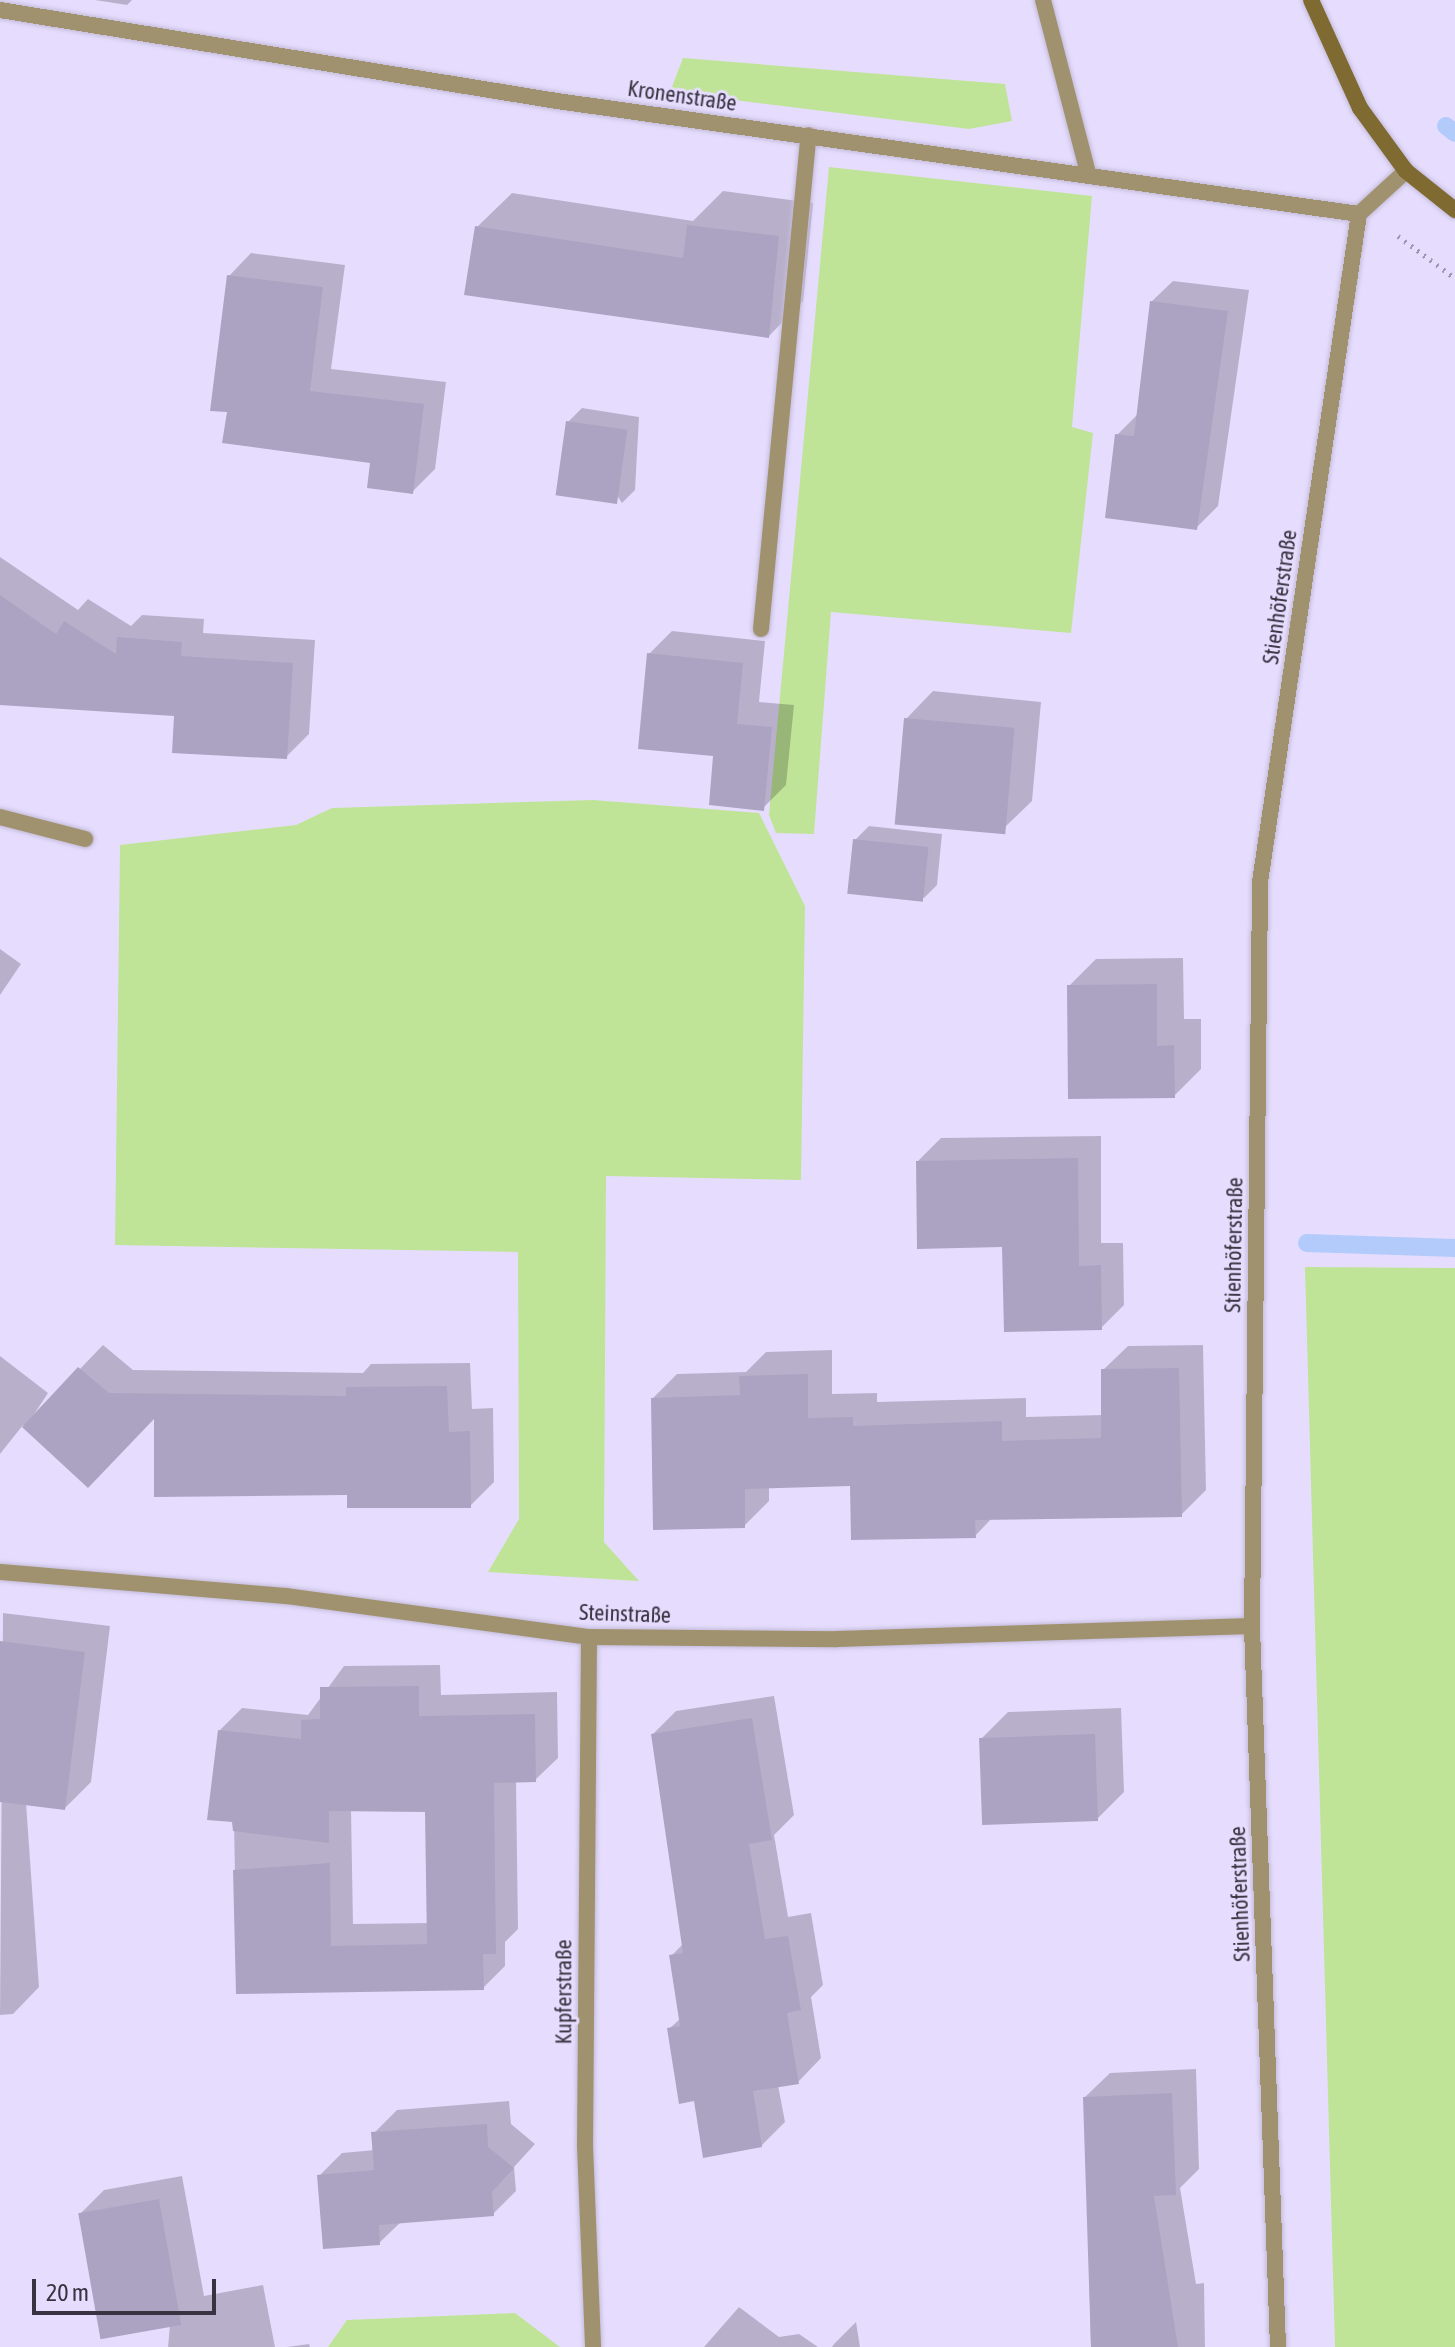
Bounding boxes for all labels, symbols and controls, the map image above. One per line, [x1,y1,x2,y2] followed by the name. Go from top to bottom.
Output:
[626,75,738,117] street label: Kronenstraße
[1257,528,1303,666] street label: Stienhöferstraße
[1220,1177,1248,1313] street label: Stienhöferstraße
[579,1599,671,1629] street label: Steinstraße
[1224,1826,1256,1962] street label: Stienhöferstraße
[551,1940,577,2044] street label: Kupferstraße
[36,2263,220,2313] scale bar
[46,2279,89,2306] text: 20 m

